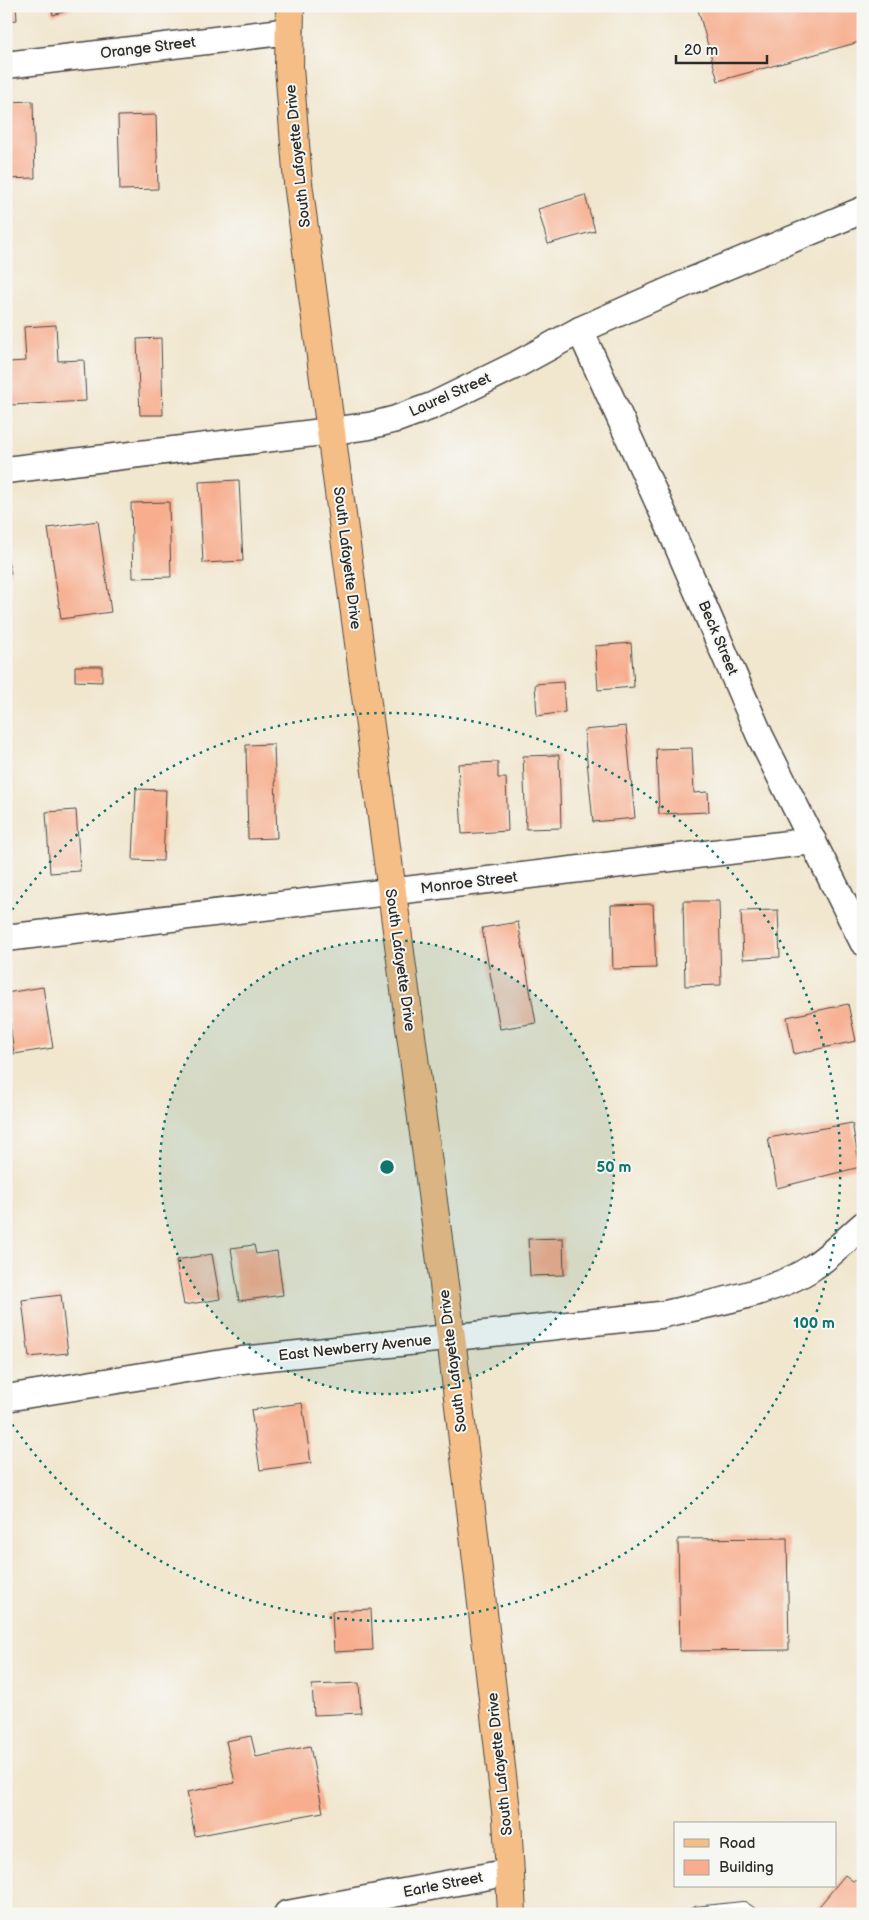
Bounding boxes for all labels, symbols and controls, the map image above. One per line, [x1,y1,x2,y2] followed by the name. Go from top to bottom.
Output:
[676,32,768,64] scale bar
[99,33,197,63] street label: Orange Street
[684,41,718,60] text: 20 m
[281,83,315,228] street label: South Lafayette Drive
[406,368,494,421] street label: Laurel Street
[329,486,365,631] street label: South Lafayette Drive
[694,598,742,679] street label: Beck Street
[420,868,519,898] street label: Monroe Street
[381,888,419,1033] street label: South Lafayette Drive
[378,1158,396,1176] centre of rings
[597,1158,632,1177] text: 50 m
[435,1288,471,1433] street label: South Lafayette Drive
[793,1314,835,1333] text: 100 m
[278,1331,433,1365] street label: East Newberry Avenue
[483,1691,517,1836] street label: South Lafayette Drive
[674,1822,836,1888] legend
[719,1834,755,1853] text: Road
[719,1858,774,1877] text: Building
[401,1868,485,1902] street label: Earle Street

